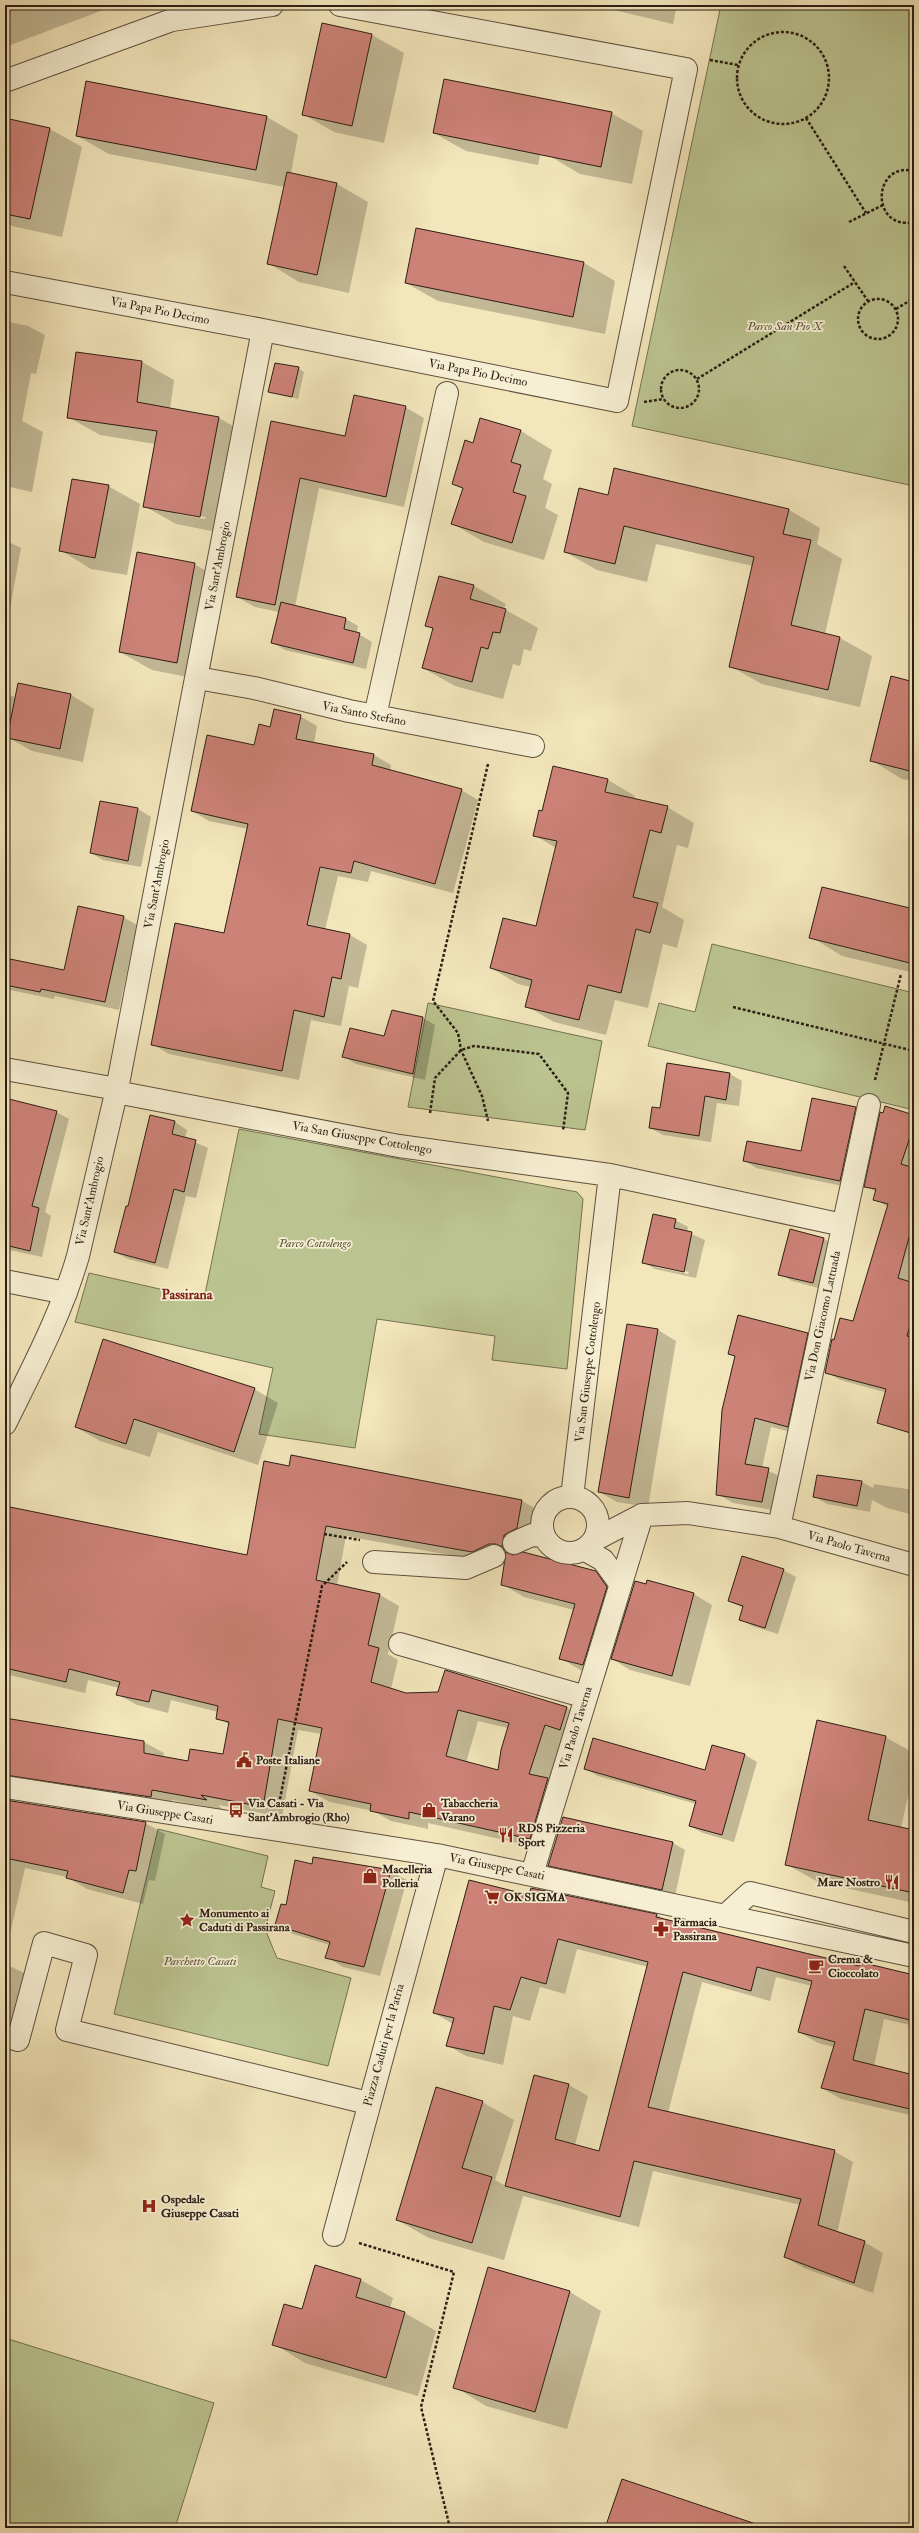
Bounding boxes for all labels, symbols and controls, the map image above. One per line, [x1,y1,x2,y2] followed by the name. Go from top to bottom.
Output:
[109,294,211,328] street label: Via Papa Pio Decimo
[746,319,825,334] park label: Parco San Pio X
[427,356,529,390] street label: Via Papa Pio Decimo
[202,520,234,612] street label: Via Sant'Ambrogio
[321,698,408,730] street label: Via Santo Stefano
[141,838,173,930] street label: Via Sant'Ambrogio
[291,1118,433,1158] street label: Via San Giuseppe Cottolengo
[72,1155,108,1247] street label: Via Sant'Ambrogio
[278,1236,351,1251] park label: Parco Cottolengo
[802,1248,844,1383] street label: Via Don Giacomo Lattuada
[162,1286,214,1303] district label: Passirana
[572,1301,604,1443] street label: Via San Giuseppe Cottolengo
[806,1528,893,1566] street label: Via Paolo Taverna
[556,1684,596,1771] street label: Via Paolo Taverna
[235,1751,253,1769] public building icon: Poste Italiane
[256,1753,321,1768] place label: Poste Italiane
[247,1796,350,1825] place label: Via Casati - Via Sant'Ambrogio (Rho)
[440,1796,499,1825] place label: Tabaccheria Varano
[116,1798,214,1828] street label: Via Giuseppe Casati
[227,1801,245,1819] bus stop icon: Via Casati - Via Sant'Ambrogio (Rho)
[420,1801,438,1819] shop icon: Tabaccheria Varano
[518,1821,586,1850] place label: RDS Pizzeria Sport
[497,1826,515,1844] restaurant icon: RDS Pizzeria Sport
[448,1850,546,1884] street label: Via Giuseppe Casati
[381,1862,433,1891] place label: Macelleria Polleria
[361,1867,379,1885] shop icon: Macelleria Polleria
[883,1873,901,1891] restaurant icon: Mare Nostro
[816,1875,880,1890] place label: Mare Nostro
[483,1888,501,1906] supermarket icon: OK SIGMA
[504,1890,566,1905] place label: OK SIGMA
[198,1906,291,1935] place label: Monumento ai Caduti di Passirana
[178,1911,196,1929] place icon: Monumento ai Caduti di Passirana
[673,1915,718,1944] place label: Farmacia Passirana
[652,1920,670,1938] pharmacy icon: Farmacia Passirana
[828,1952,879,1981] place label: Crema & Cioccolato
[162,1954,237,1969] park label: Parchetto Casati
[807,1957,825,1975] cafe icon: Crema & Cioccolato
[360,1981,408,2108] street label: Piazza Caduti per la Patria
[161,2192,240,2221] place label: Ospedale Giuseppe Casati
[140,2197,158,2215] hospital icon: Ospedale Giuseppe Casati

